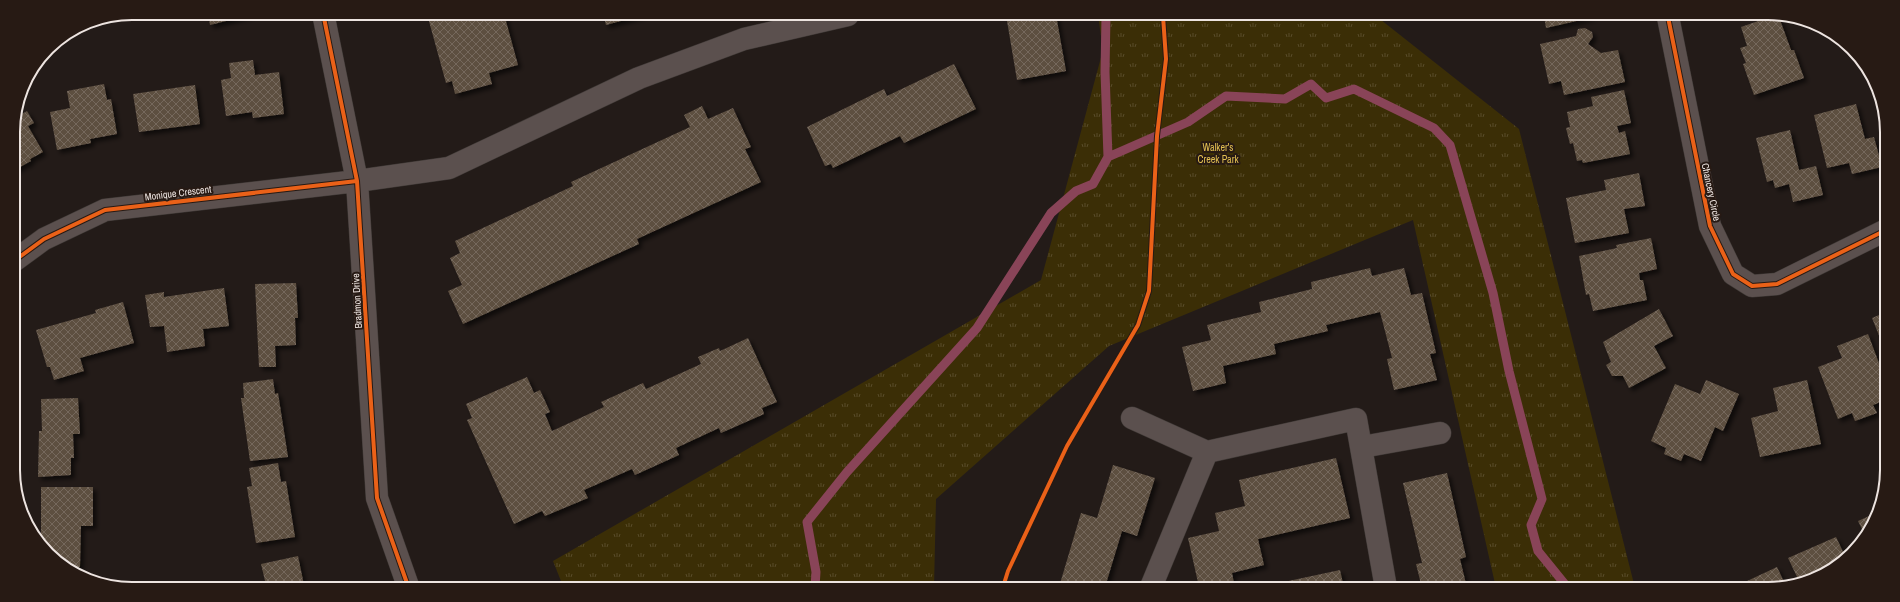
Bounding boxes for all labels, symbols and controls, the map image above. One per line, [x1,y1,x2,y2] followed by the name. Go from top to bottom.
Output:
[1197,141,1239,166] park label: Walker's Creek Park
[1699,162,1724,223] street label: Chancery Circle
[144,182,213,204] street label: Monique Crescent
[349,273,365,329] street label: Bradmon Drive

